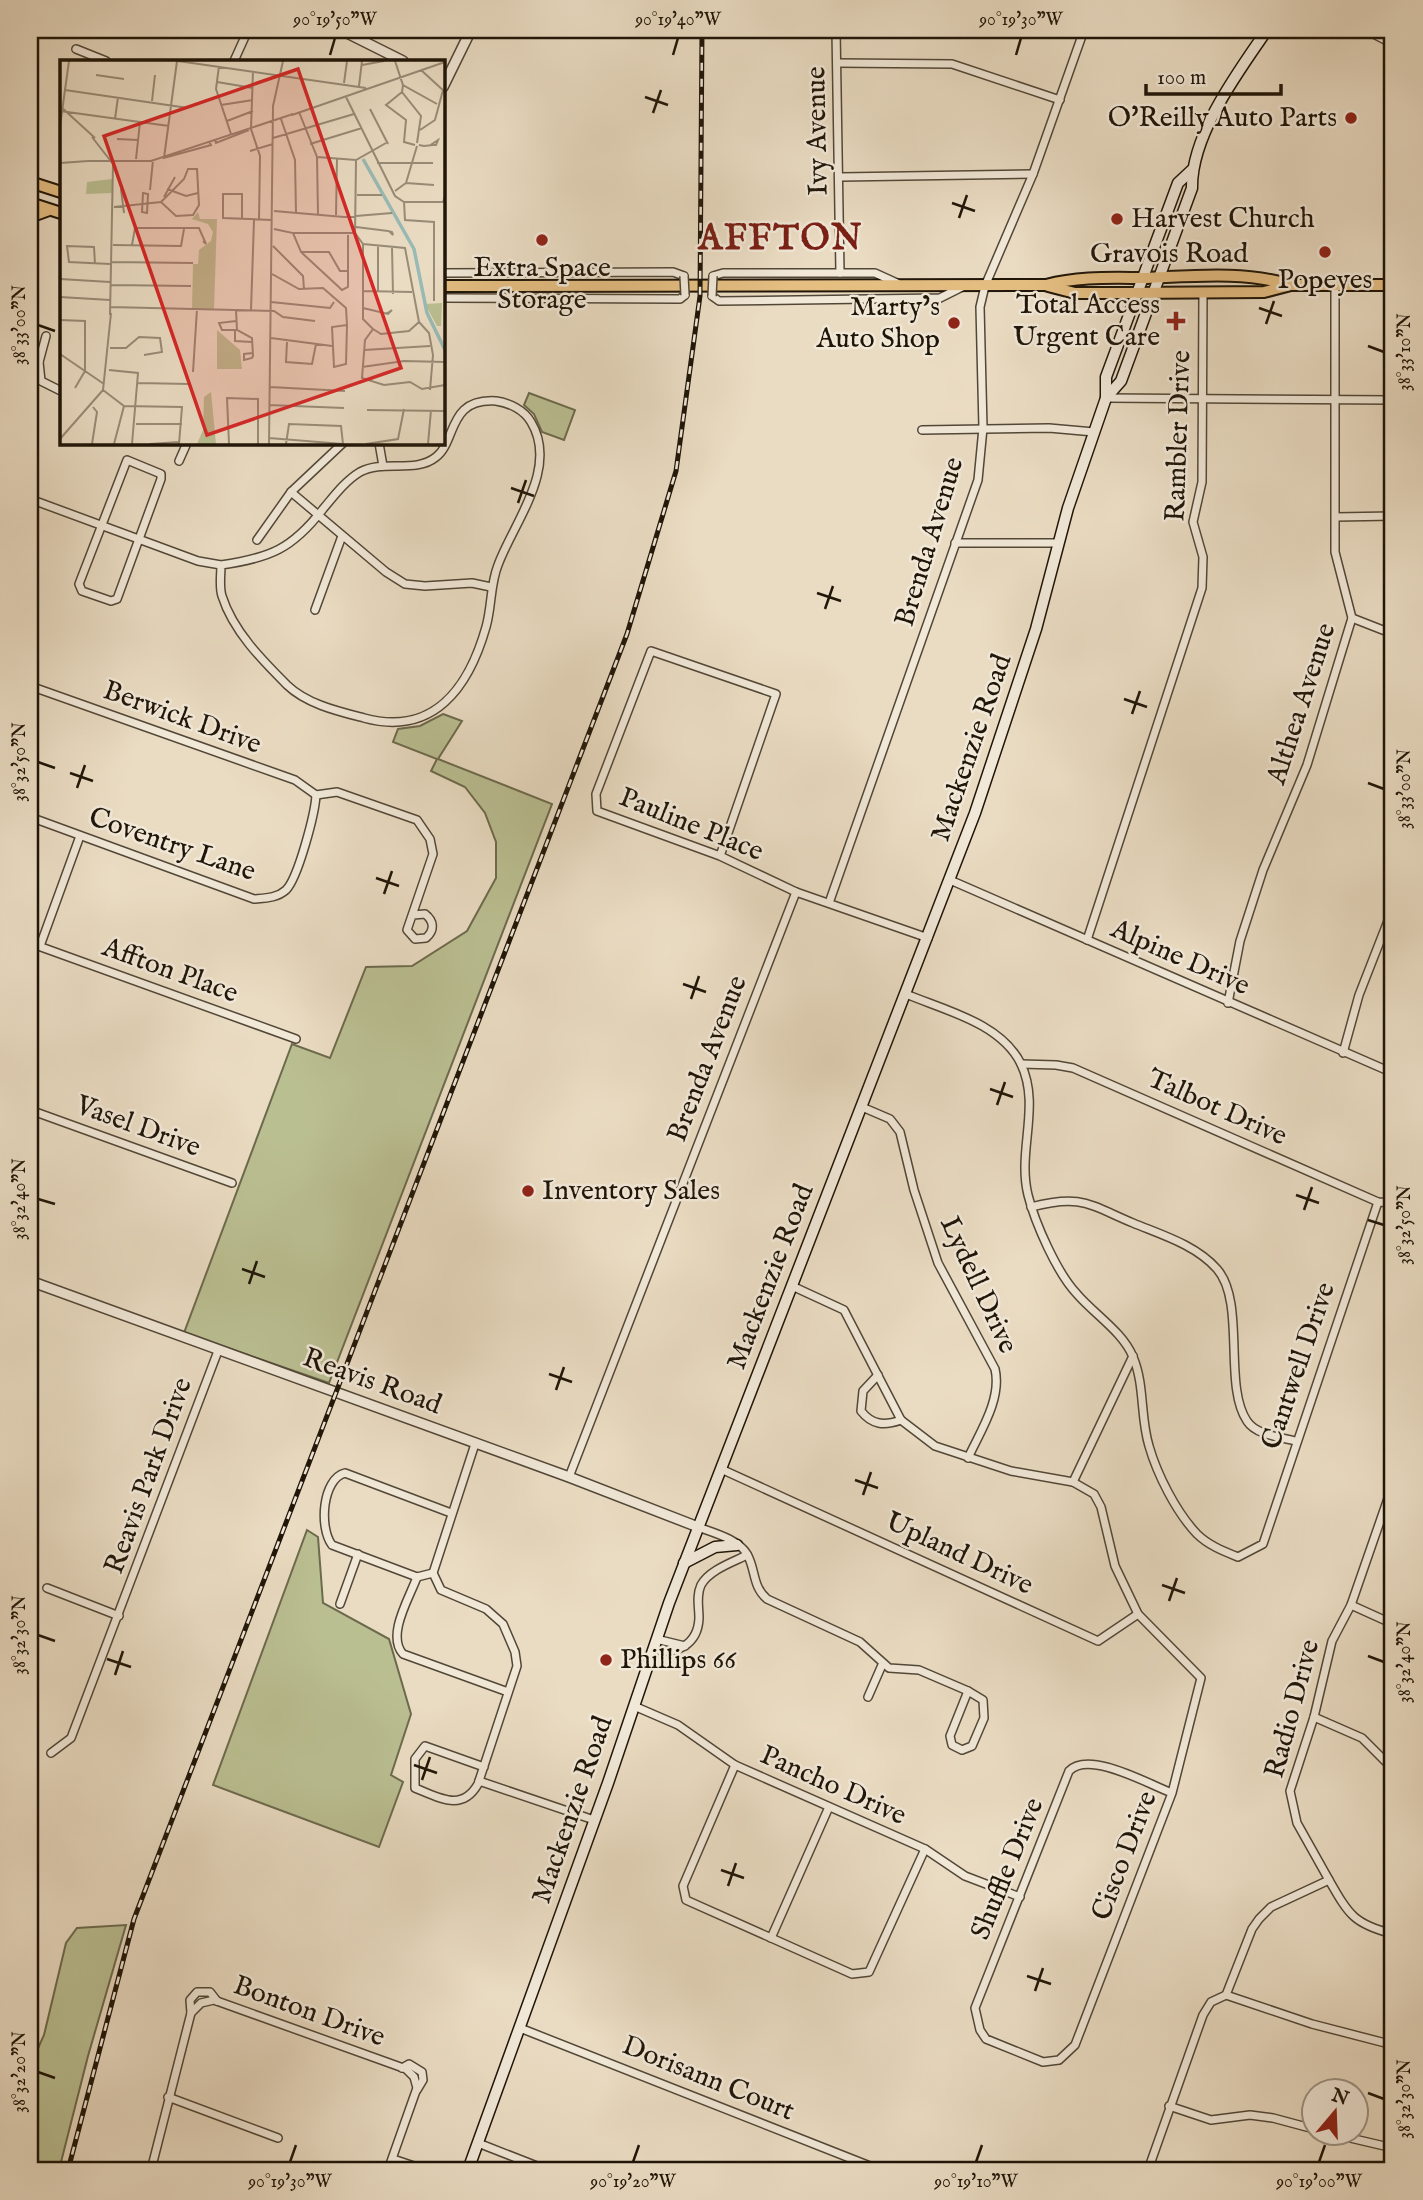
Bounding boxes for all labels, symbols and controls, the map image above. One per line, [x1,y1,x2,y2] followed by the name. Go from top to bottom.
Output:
[292,9,377,32] text: 90°19'50"W
[634,9,722,32] text: 90°19'40"W
[978,9,1064,32] text: 90°19'30"W
[1146,52,1281,96] scale bar
[60,60,444,444] inset map
[1157,65,1206,92] text: 100 m
[799,66,837,196] street label: Ivy Avenue
[1108,101,1337,136] place label: O'Reilly Auto Parts
[1343,110,1359,126] marker: O'Reilly Auto Parts
[1131,202,1315,237] place label: Harvest Church
[1109,211,1125,227] marker: Harvest Church
[697,217,863,262] district label: AFFTON
[534,232,550,248] marker: Extra Space Storage
[1090,237,1248,272] street label: Gravois Road
[1317,244,1333,260] marker: Popeyes
[473,251,611,318] place label: Extra Space Storage
[1278,263,1372,298] place label: Popeyes
[9,285,32,365] text: 38°33'00"N
[1013,288,1160,355] place label: Total Access Urgent Care
[815,290,940,357] place label: Marty’s Auto Shop
[1166,311,1186,331] marker: Total Access Urgent Care
[1394,313,1417,391] text: 38°33'10"N
[946,315,962,331] marker: Marty’s Auto Shop
[1159,349,1199,522] street label: Rambler Drive
[888,453,972,631] street label: Brenda Avenue
[1259,619,1345,790] street label: Althea Avenue
[924,650,1020,846] street label: Mackenzie Road
[98,673,266,763] street label: Berwick Drive
[9,722,32,802] text: 38°32'50"N
[1394,749,1417,829] text: 38°33'00"N
[614,780,768,870] street label: Pauline Place
[84,800,260,890] street label: Coventry Lane
[1104,911,1255,1004] street label: Alpine Drive
[96,930,243,1012] street label: Affton Place
[660,971,756,1147] street label: Brenda Avenue
[1142,1062,1292,1154] street label: Talbot Drive
[70,1088,205,1166] street label: Vasel Drive
[9,1158,32,1240] text: 38°32'40"N
[542,1174,720,1209] place label: Inventory Sales
[720,1179,822,1375] street label: Mackenzie Road
[520,1183,536,1199] marker: Inventory Sales
[1394,1185,1417,1265] text: 38°32'50"N
[931,1211,1025,1359] street label: Lydell Drive
[1254,1278,1344,1454] street label: Cantwell Drive
[298,1341,446,1423] street label: Reavis Road
[97,1373,201,1579] street label: Reavis Park Drive
[880,1505,1039,1604] street label: Upland Drive
[9,1595,32,1675] text: 38°32'30"N
[1394,1621,1417,1703] text: 38°32'40"N
[1258,1636,1328,1782] street label: Radio Drive
[620,1643,737,1678] place label: Phillips 66
[598,1652,614,1668] marker: Phillips 66
[525,1712,621,1908] street label: Mackenzie Road
[755,1738,912,1834] street label: Pancho Drive
[1084,1786,1166,1926] street label: Cisco Drive
[964,1793,1052,1945] street label: Shuffle Drive
[228,1968,390,2056] street label: Bonton Drive
[617,2029,800,2130] street label: Dorisann Court
[9,2031,32,2113] text: 38°32'20"N
[1394,2059,1417,2139] text: 38°32'30"N
[1300,2078,1370,2148] north arrow
[1327,2083,1352,2112] text: N
[247,2171,333,2194] text: 90°19'30"W
[589,2171,676,2194] text: 90°19'20"W
[933,2171,1019,2194] text: 90°19'10"W
[1275,2171,1363,2194] text: 90°19'00"W

